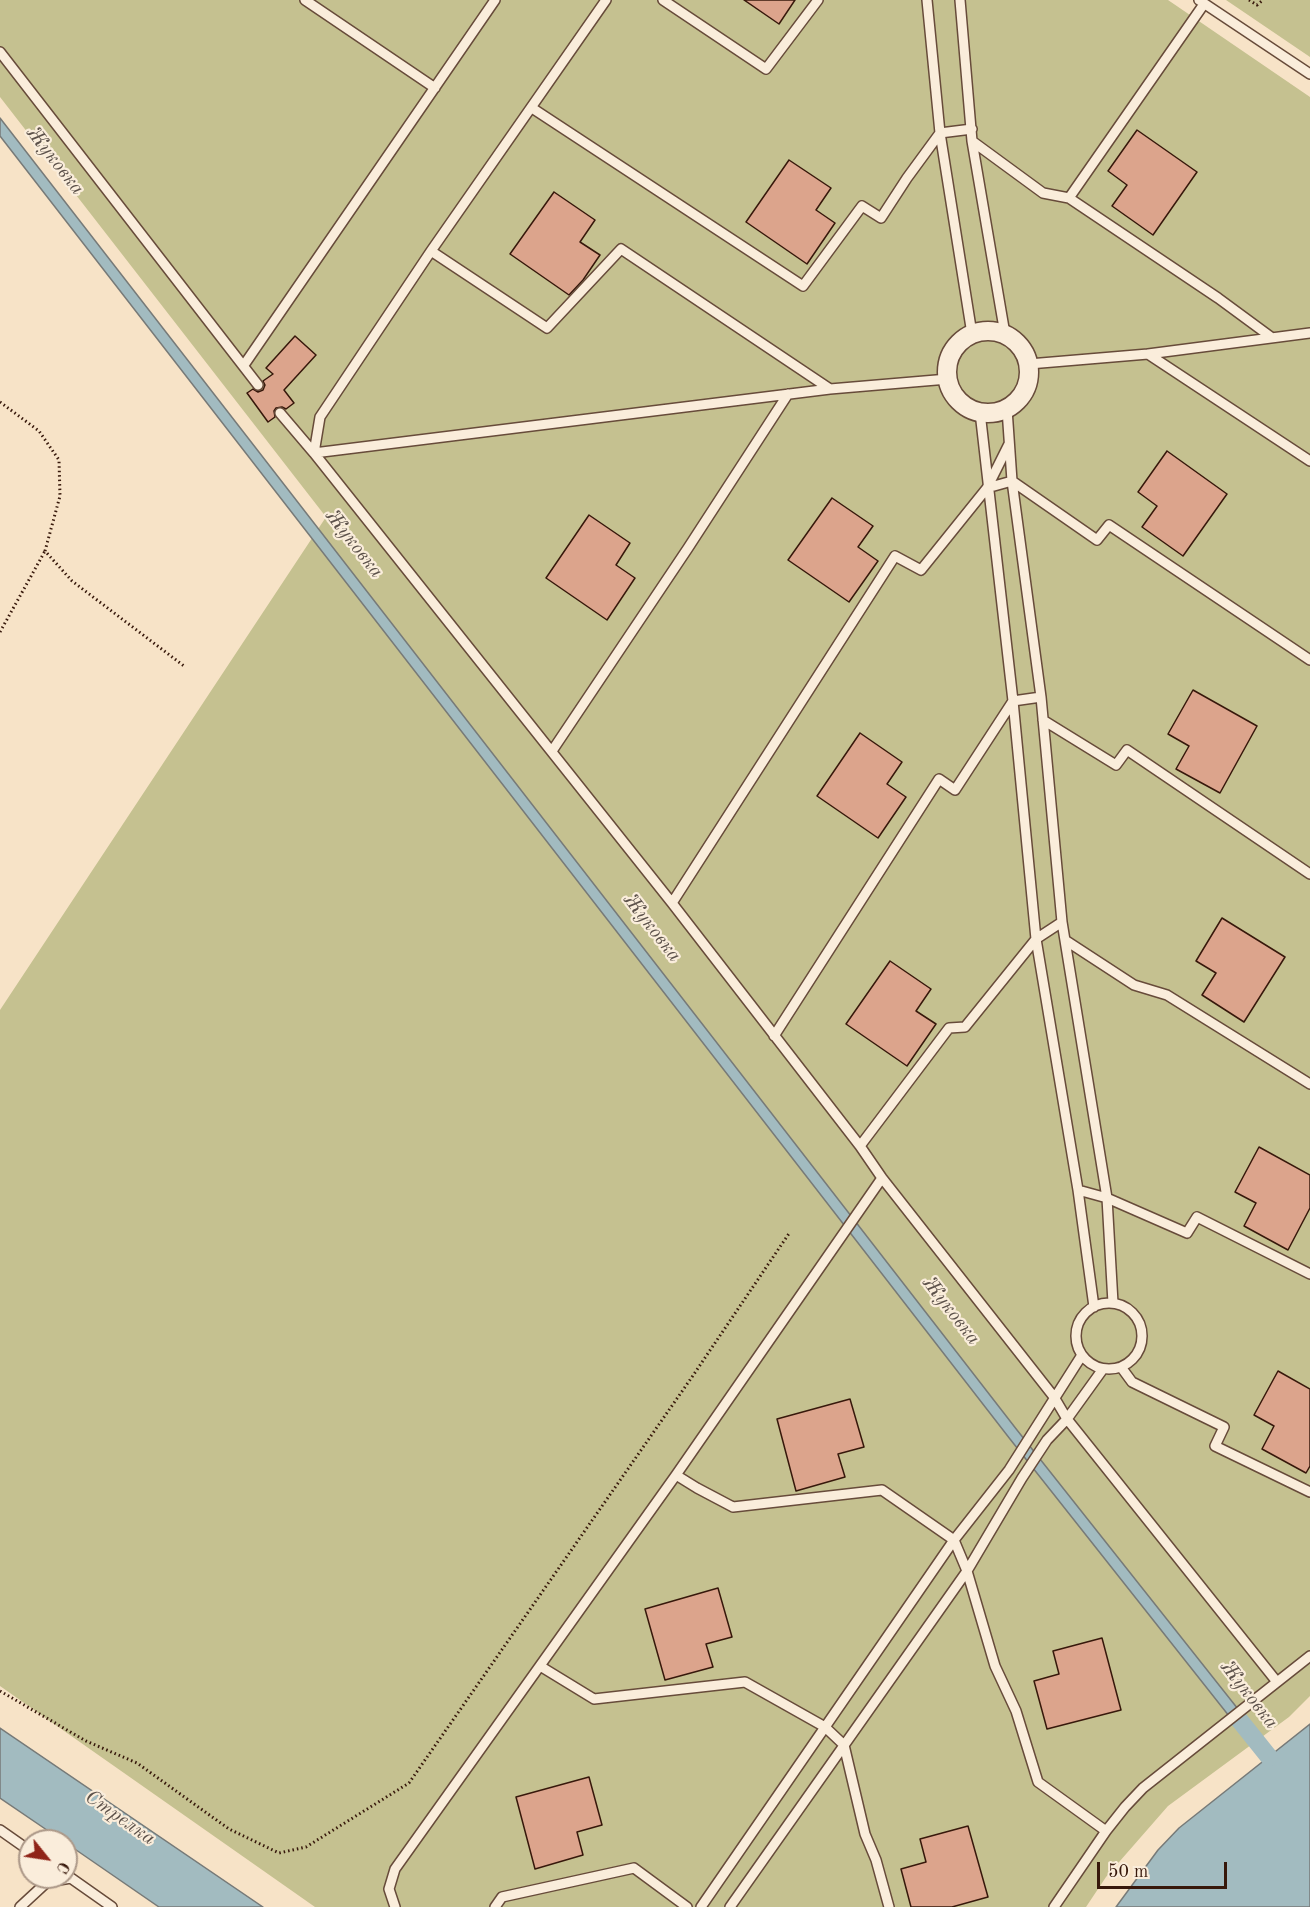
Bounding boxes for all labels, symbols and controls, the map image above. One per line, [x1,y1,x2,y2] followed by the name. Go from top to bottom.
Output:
[21,122,89,200] water label: Жуковка
[320,505,388,583] water label: Жуковка
[618,889,686,967] water label: Жуковка
[917,1272,985,1350] water label: Жуковка
[1215,1656,1283,1734] water label: Жуковка
[80,1785,160,1851] water label: Стрелка
[18,1829,78,1889] north arrow
[1100,1850,1230,1888] scale bar
[52,1858,71,1876] text: С
[1108,1863,1148,1881] text: 50 m

